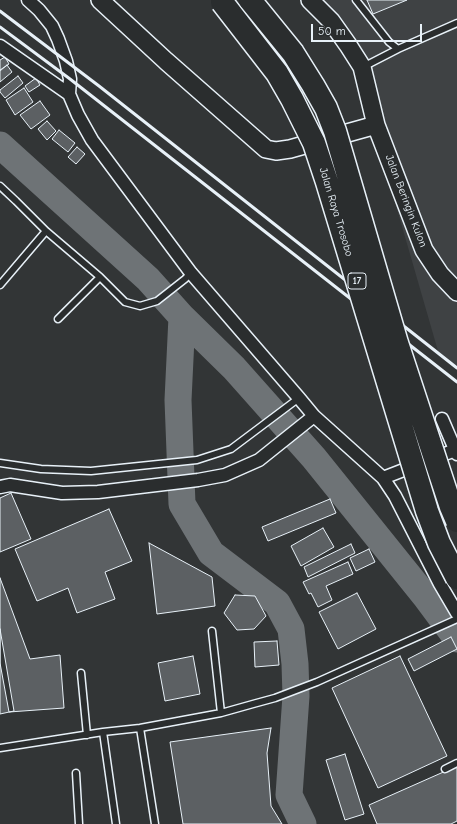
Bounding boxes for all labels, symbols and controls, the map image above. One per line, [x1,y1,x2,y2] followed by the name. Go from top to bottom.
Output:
[313,16,424,42] scale bar
[318,24,346,38] text: 50 m
[382,153,430,249] street label: Jalan Beringin Kulon
[316,166,356,258] street label: Jalan Raya Trosobo
[348,273,366,289] road number: 17

